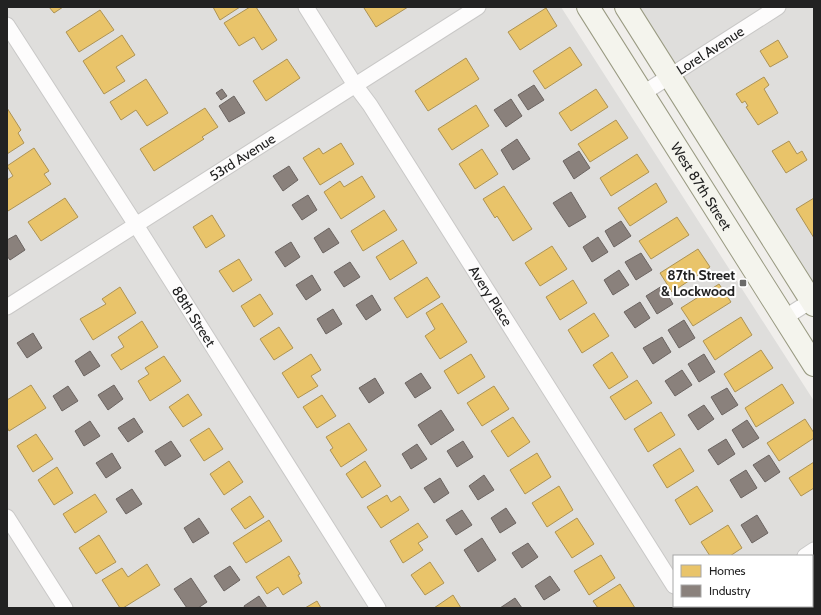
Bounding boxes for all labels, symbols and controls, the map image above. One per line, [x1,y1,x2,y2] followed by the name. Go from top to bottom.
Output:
[673,22,747,79] street label: Lorel Avenue
[206,129,279,185] street label: 53rd Avenue
[667,139,736,234] street label: West 87th Street
[465,262,517,330] street label: Avery Place
[661,266,735,300] place label: 87th Street & Lockwood
[738,278,748,288] marker: 87th Street & Lockwood
[168,283,220,350] street label: 88th Street
[673,555,813,607] legend
[709,563,746,578] text: Homes
[709,583,750,598] text: Industry

